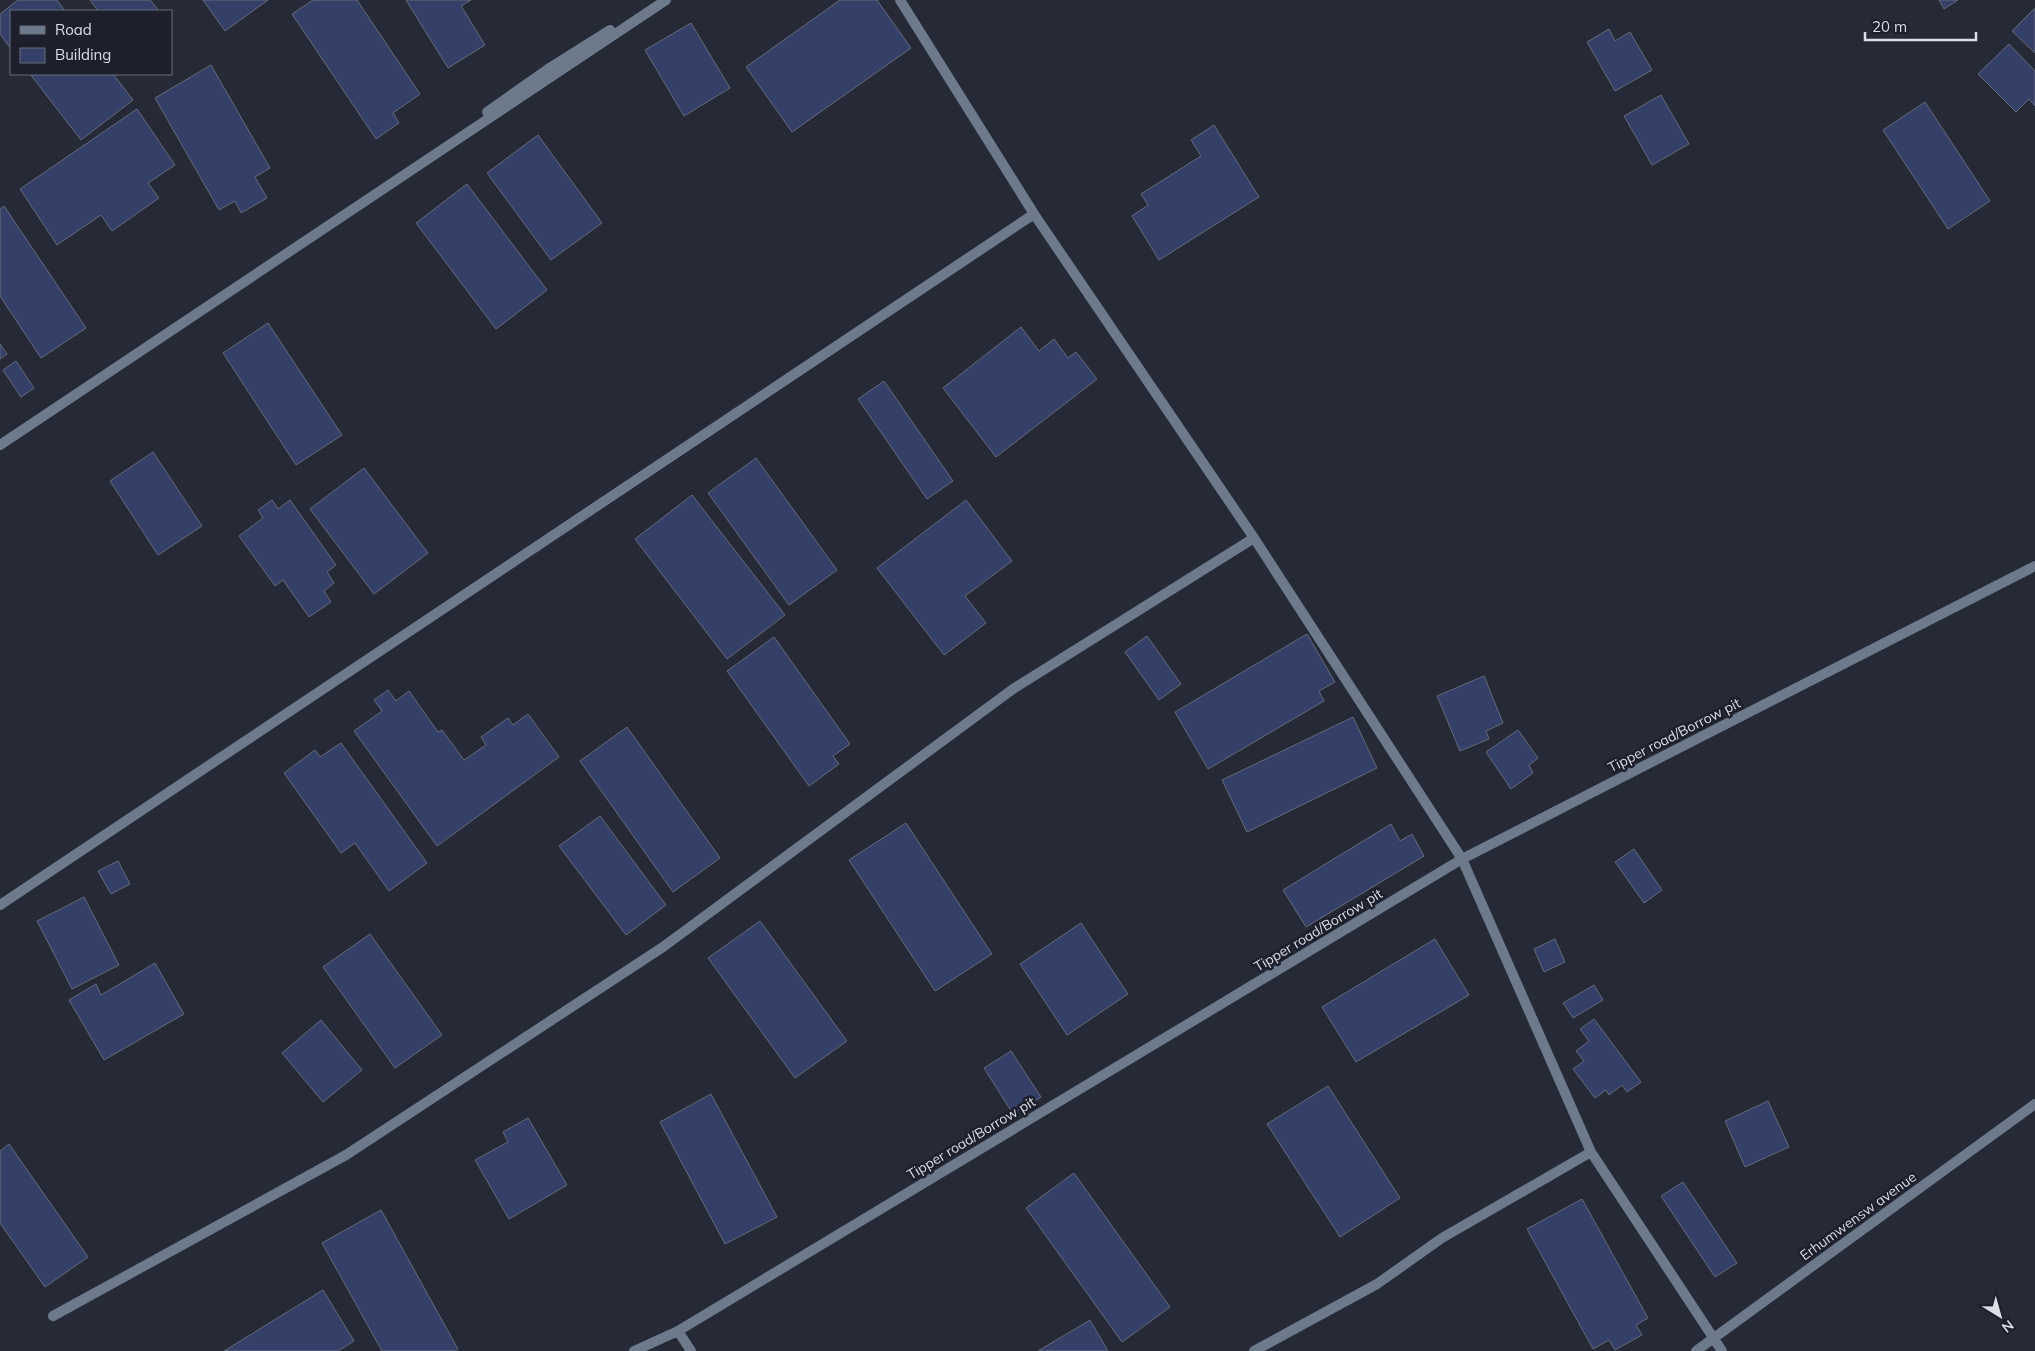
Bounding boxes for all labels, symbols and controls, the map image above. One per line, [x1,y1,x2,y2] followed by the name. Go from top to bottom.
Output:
[10,10,172,75] legend
[1865,10,1976,42] scale bar
[1872,17,1907,36] text: 20 m
[55,20,92,39] text: Road
[55,45,111,64] text: Building
[1605,694,1744,776] street label: Tipper road/Borrow pit
[1251,884,1386,975] street label: Tipper road/Borrow pit
[904,1092,1039,1183] street label: Tipper road/Borrow pit
[1796,1168,1920,1264] street label: Erhumwensw avenue
[1975,1291,2025,1341] north arrow
[1998,1316,2017,1337] text: N

